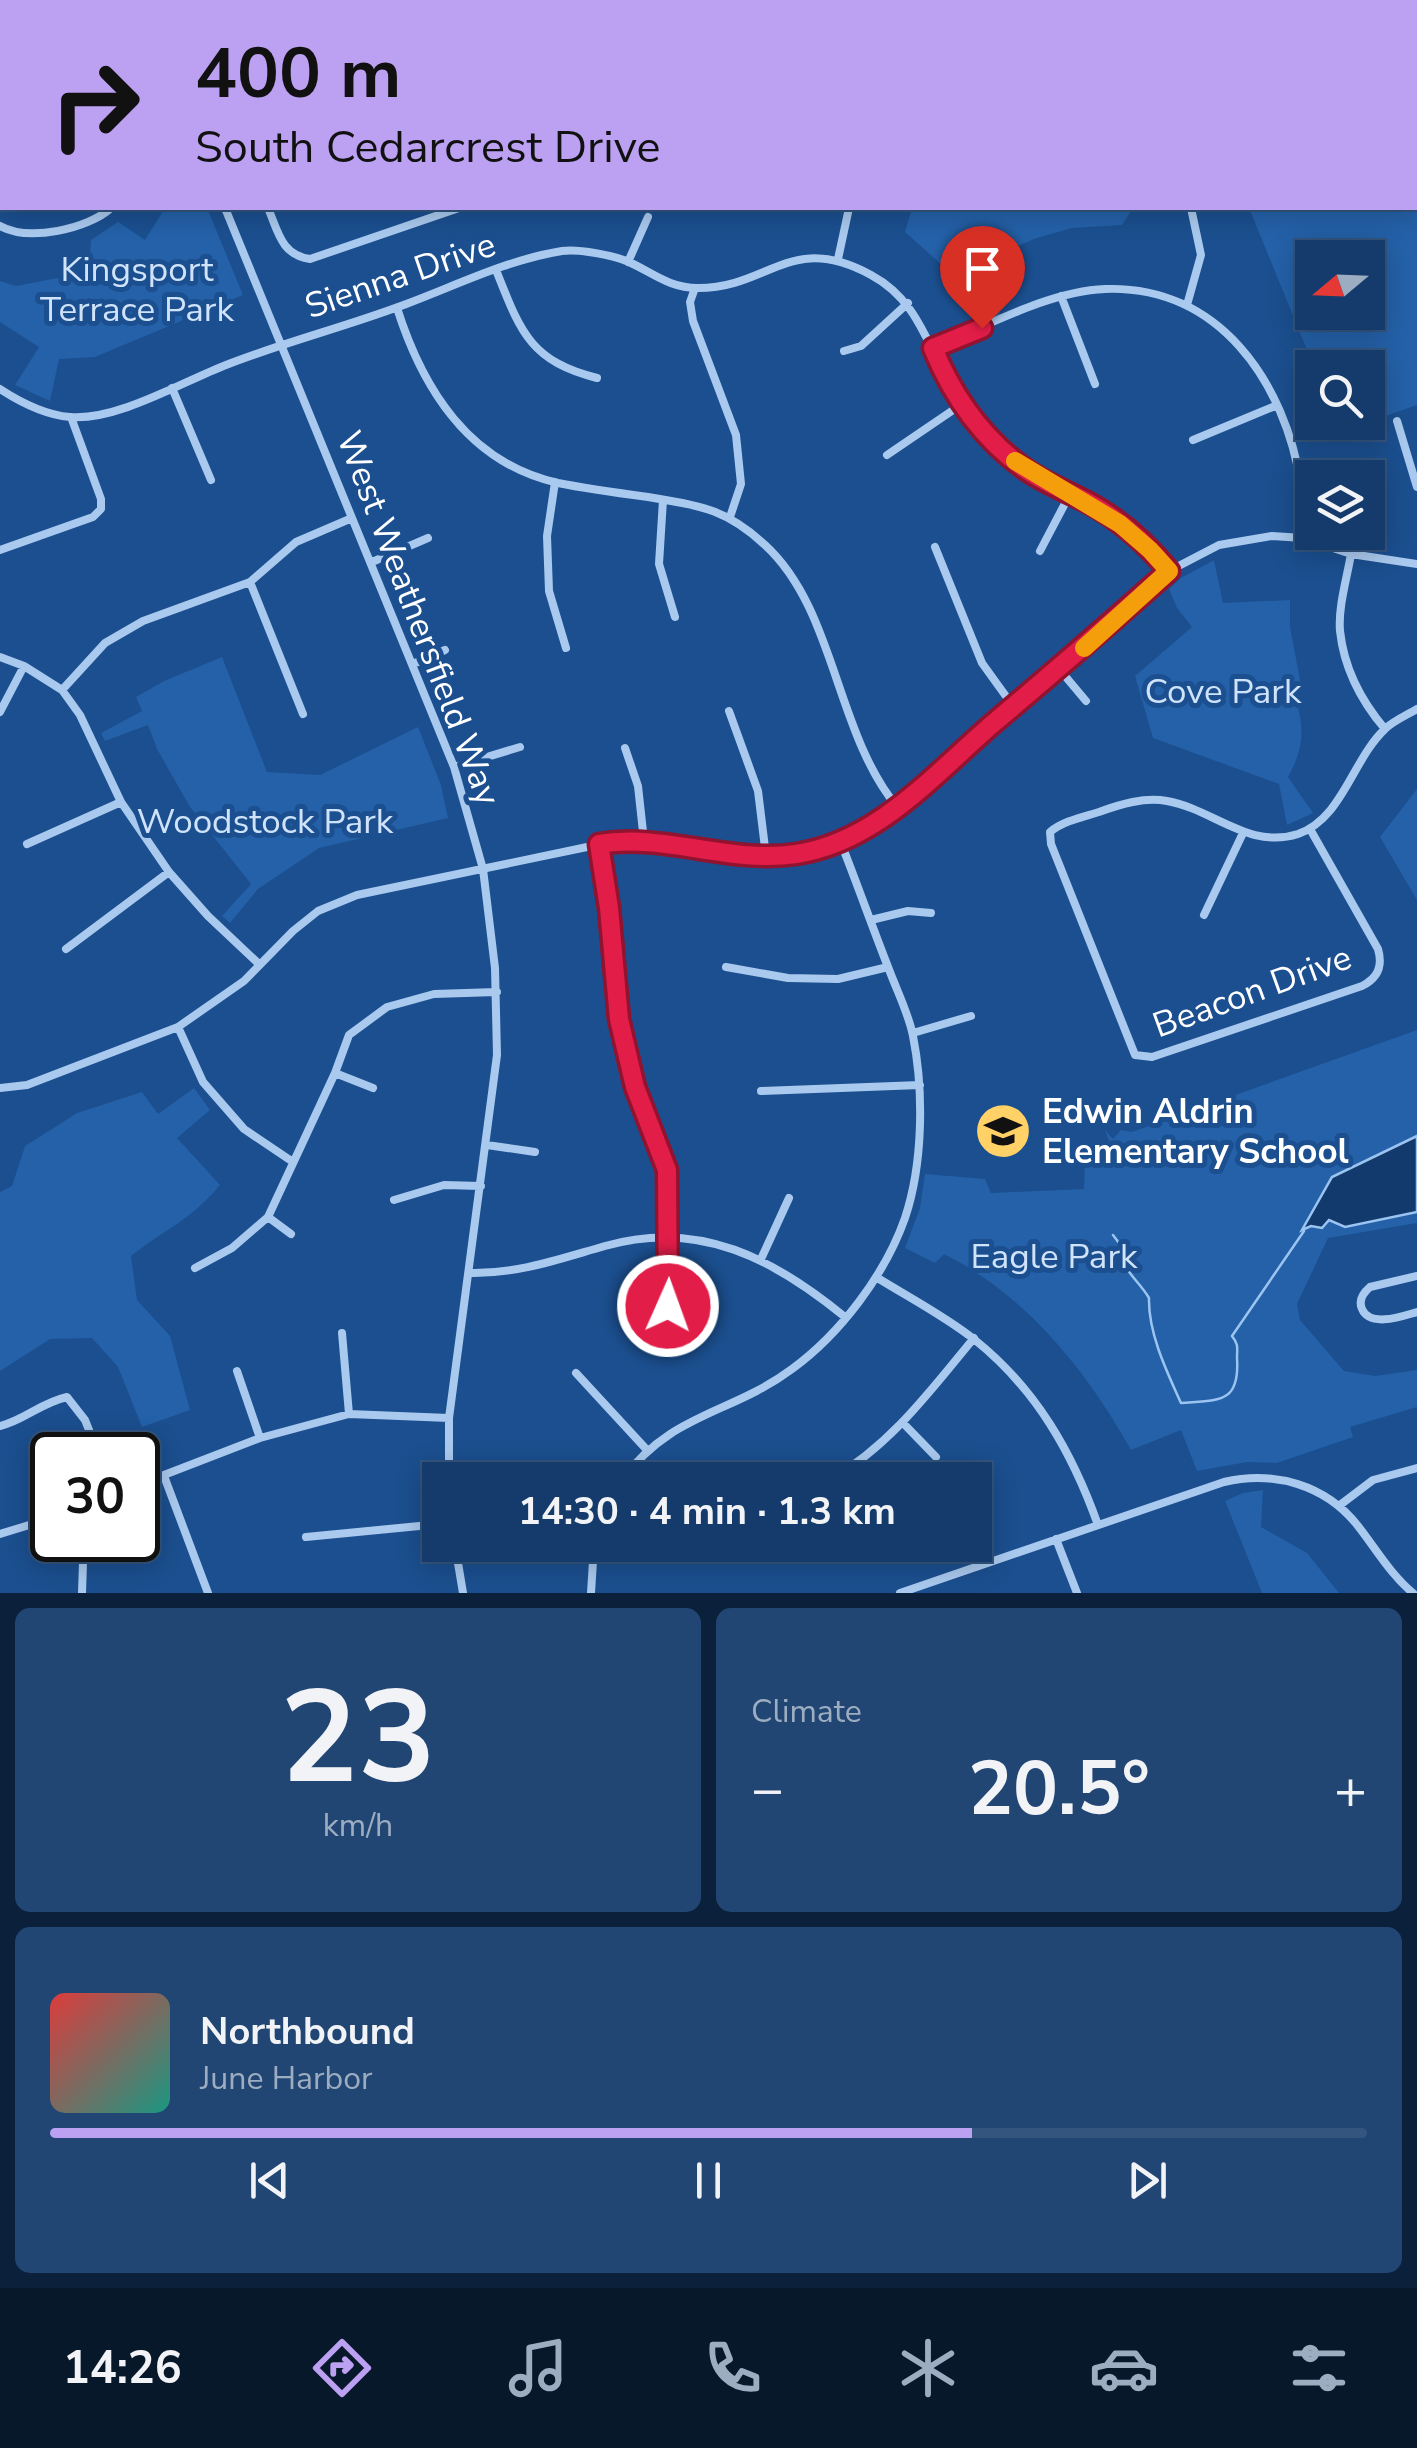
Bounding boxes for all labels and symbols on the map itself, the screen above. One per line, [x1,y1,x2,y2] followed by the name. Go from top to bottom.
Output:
[299,221,502,330] street label: Sienna Drive
[940,226,1025,329] pin
[1295,240,1385,330] north arrow
[40,246,234,333] park label: Kingsport Terrace Park
[325,424,512,812] street label: West Weathersfield Way
[1145,668,1302,715] park label: Cove Park
[137,798,394,845] park label: Woodstock Park
[1146,934,1358,1049] street label: Beacon Drive
[1042,1088,1349,1175] place label: Edwin Aldrin Elementary School
[973,1101,1033,1161] school or university icon: Edwin Aldrin Elementary School
[971,1233,1138,1280] park label: Eagle Park
[616,1254,720,1358] position arrow
[30,1432,160,1562] speed limit sign: 30

